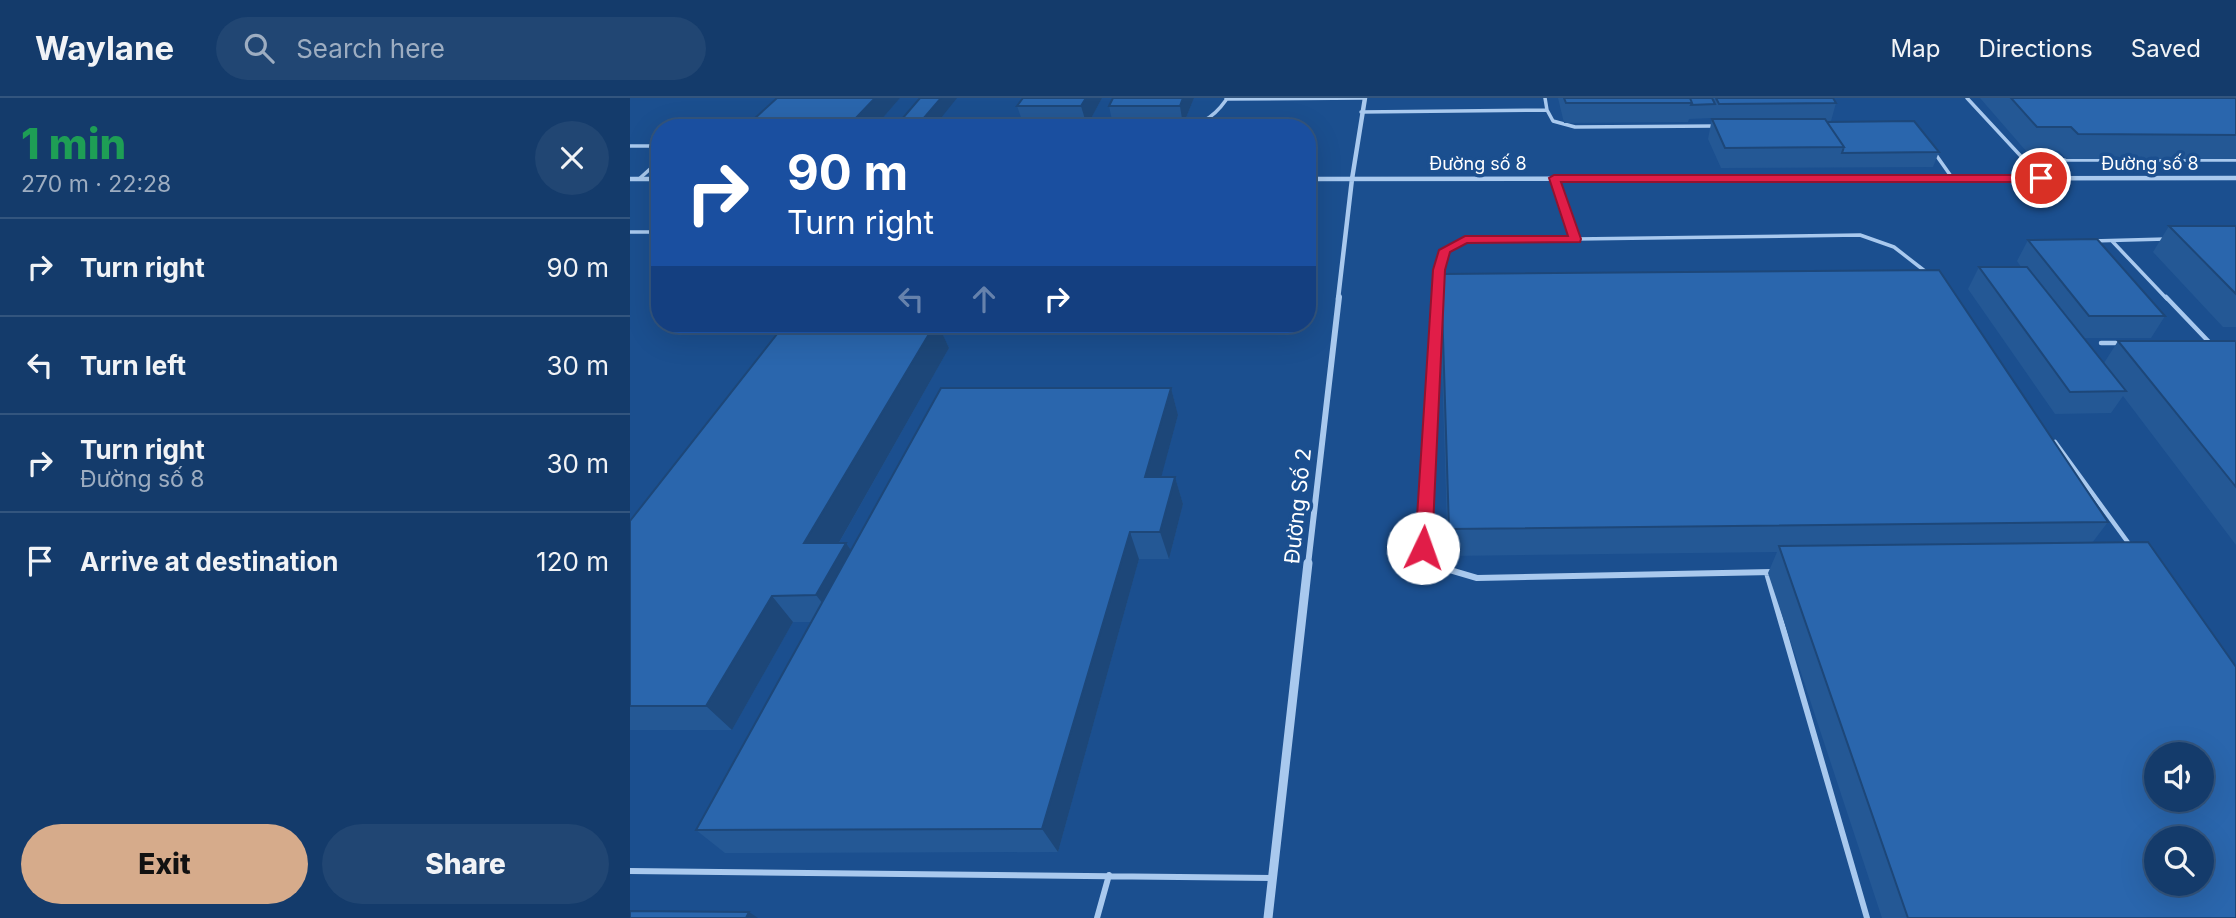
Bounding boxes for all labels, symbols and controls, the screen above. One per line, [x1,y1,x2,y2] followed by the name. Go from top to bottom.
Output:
[216,17,706,80] search box
[35,28,174,68] text: Waylane
[240,29,278,67] icon: search
[296,33,445,64] text: Search here
[1891,34,1940,63] text: Map
[1978,34,2093,63] text: Directions
[2131,34,2201,63] text: Saved
[21,118,126,169] text: 1 min
[535,121,609,195] button: close
[787,143,908,202] text: 90 m
[672,147,763,238] icon: right
[2011,148,2071,208] pin
[1429,153,1527,174] street label: Đường số 8
[2101,153,2199,174] street label: Đường số 8
[2022,159,2060,197] icon: arrive
[21,170,171,198] text: 270 m · 22:28
[787,203,934,242] text: Turn right
[21,248,59,286] icon: right
[80,252,205,283] text: Turn right
[546,252,609,283] text: 90 m
[892,280,930,318] icon: left
[965,280,1003,318] icon: ahead
[1038,280,1076,318] icon: right
[21,346,59,384] icon: left
[80,350,186,381] text: Turn left
[546,350,609,381] text: 30 m
[80,434,205,465] text: Turn right
[21,444,59,482] icon: right
[1279,447,1316,565] street label: Đường Số 2
[546,448,609,479] text: 30 m
[80,465,205,493] text: Đường số 8
[1386,511,1460,585] position arrow
[21,542,59,580] icon: arrive
[80,546,339,577] text: Arrive at destination
[536,546,609,577] text: 120 m
[2144,742,2214,896] map controls
[2144,742,2214,812] button: sound
[21,824,308,904] button: Exit
[322,824,609,904] button: Share
[2144,826,2214,896] button: search

